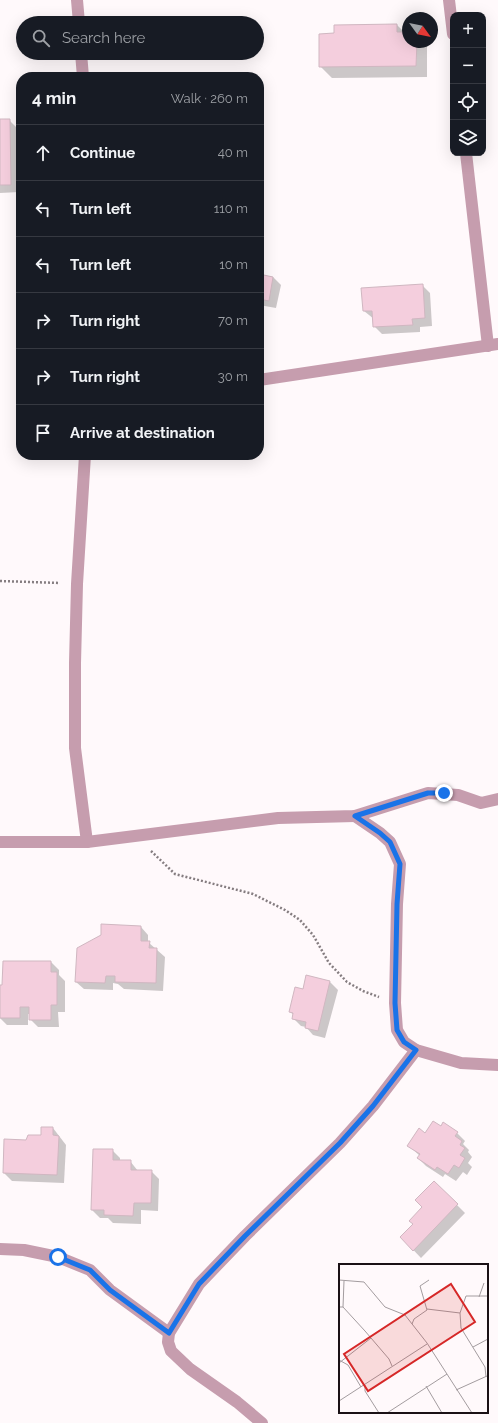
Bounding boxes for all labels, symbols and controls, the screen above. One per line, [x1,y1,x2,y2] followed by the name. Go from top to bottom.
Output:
[402,12,438,48] north arrow
[450,12,486,156] map controls
[450,12,486,48] button: +
[16,16,264,60] search box
[30,27,52,49] icon: search
[62,29,145,47] text: Search here
[450,48,486,84] button: −
[450,84,486,120] button: locate
[32,88,76,108] text: 4 min
[171,91,248,106] text: Walk · 260 m
[450,120,486,156] button: layers
[32,142,54,164] icon: ahead
[70,144,135,162] text: Continue
[218,145,248,160] text: 40 m
[32,198,54,220] icon: left
[70,200,131,218] text: Turn left
[214,201,248,216] text: 110 m
[32,254,54,276] icon: left
[70,256,131,274] text: Turn left
[219,257,248,272] text: 10 m
[32,310,54,332] icon: right
[70,312,140,330] text: Turn right
[218,313,248,328] text: 70 m
[32,366,54,388] icon: right
[70,368,140,386] text: Turn right
[218,369,248,384] text: 30 m
[32,422,54,444] icon: arrive
[70,424,215,442] text: Arrive at destination
[435,784,453,802] route end
[49,1248,67,1266] route start
[339,1264,488,1413] inset map

